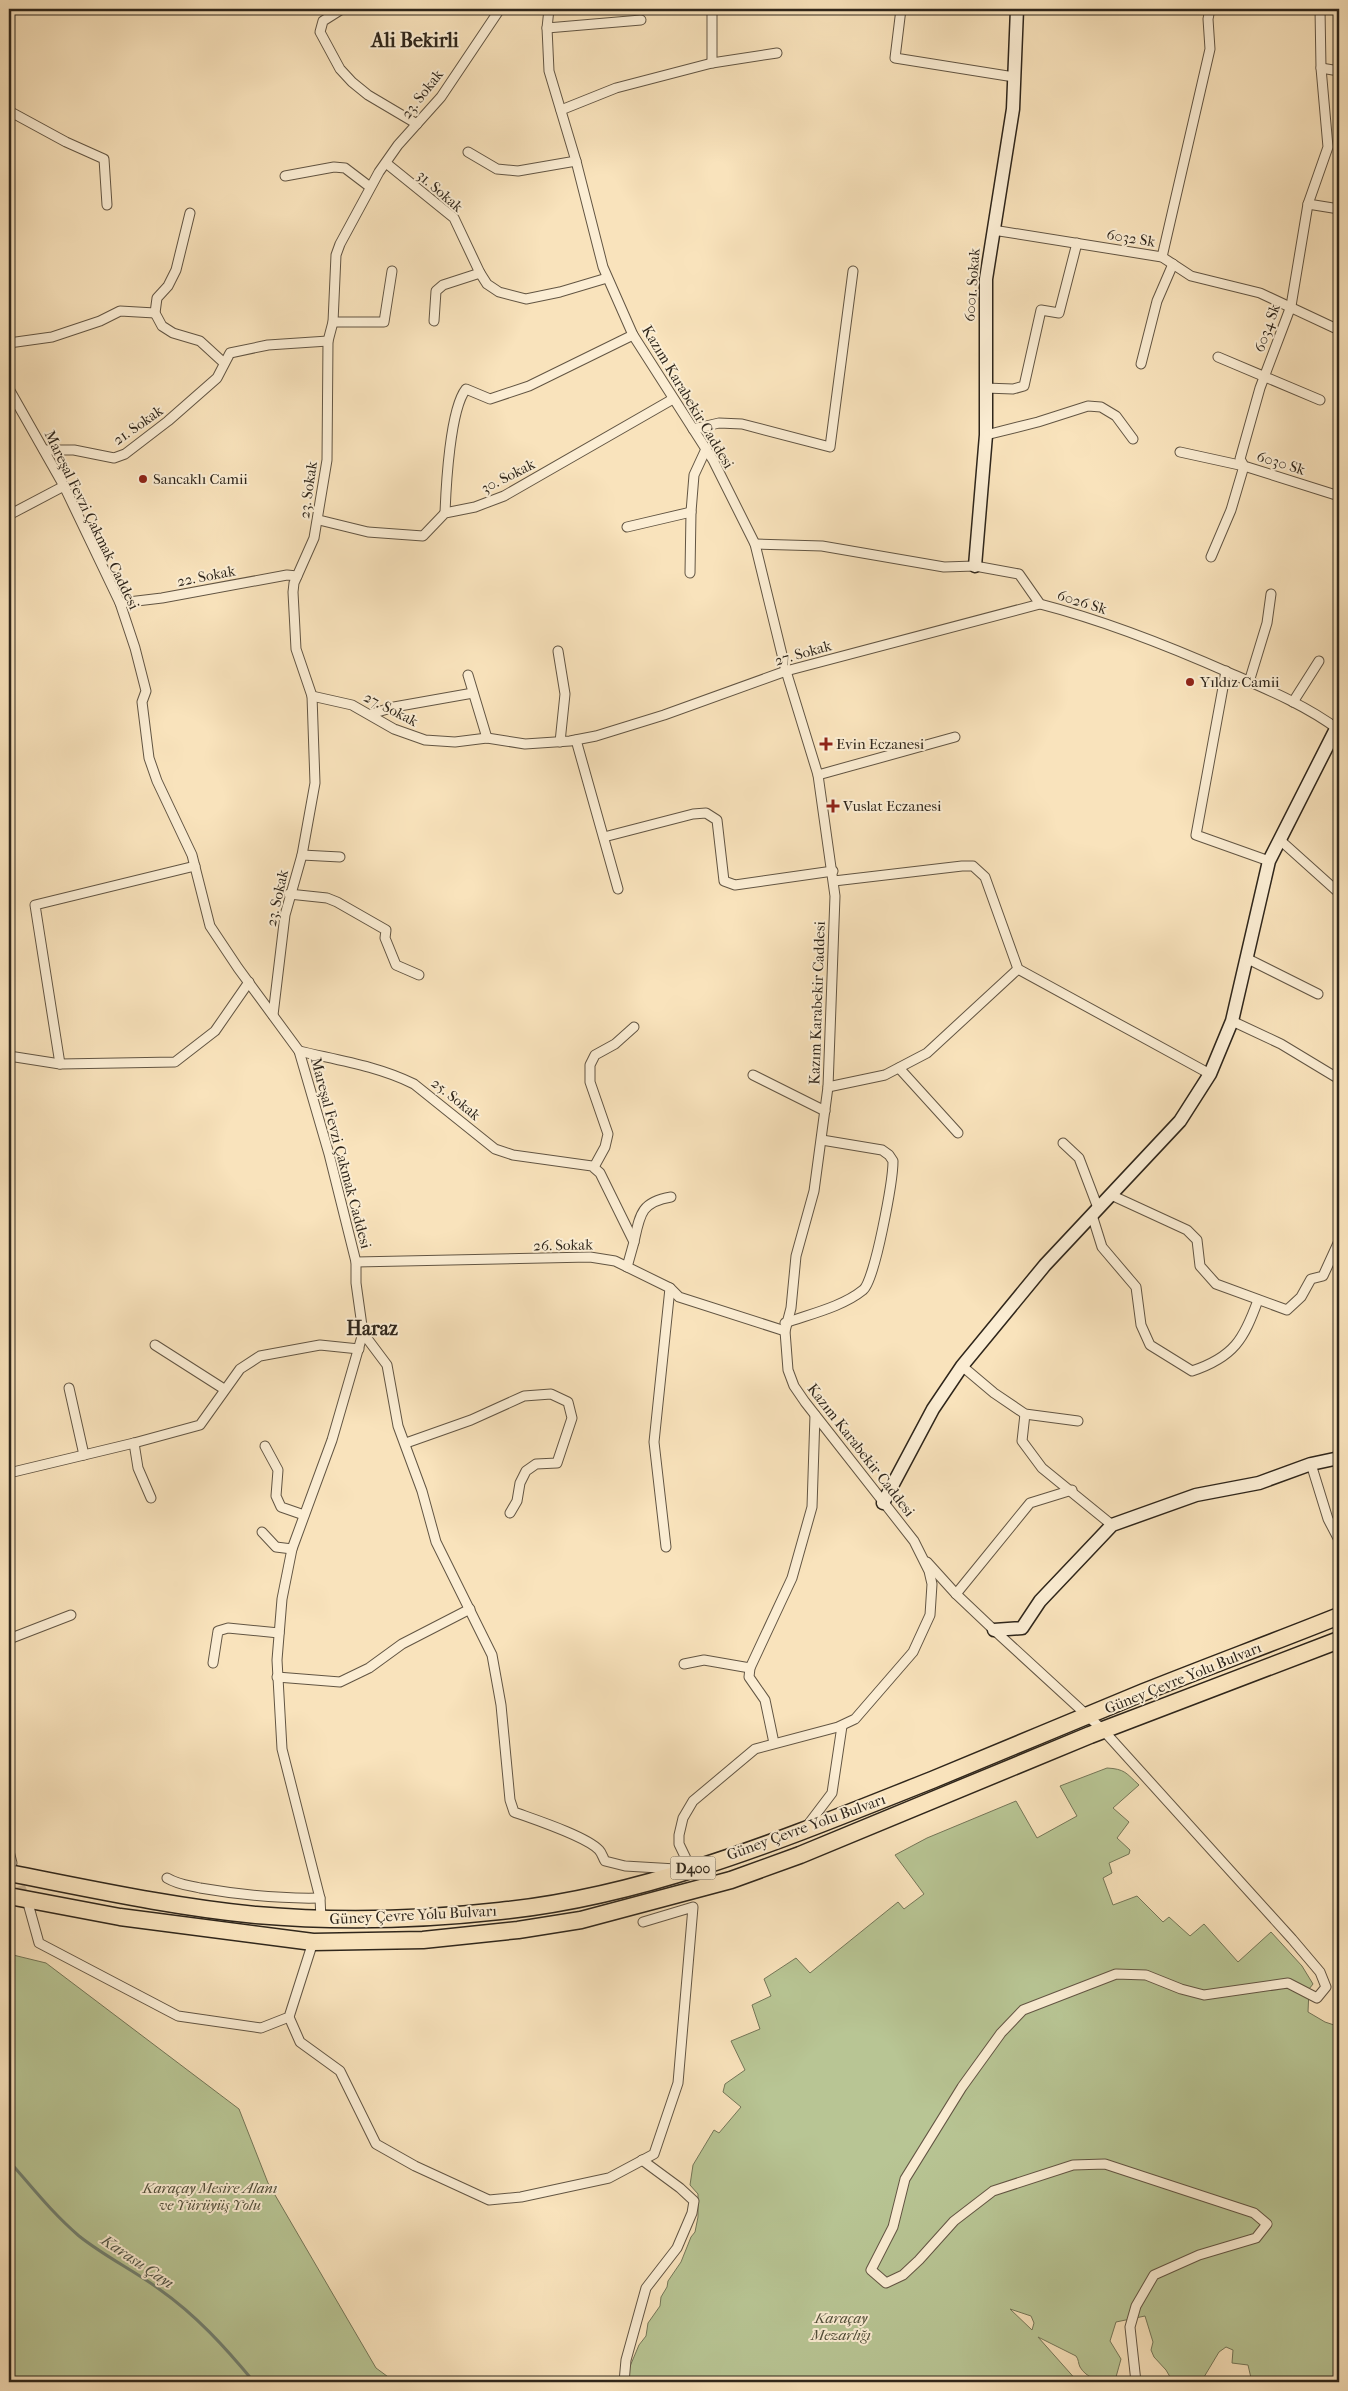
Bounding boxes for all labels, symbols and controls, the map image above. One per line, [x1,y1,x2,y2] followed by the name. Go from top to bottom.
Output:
[369,29,460,52] district label: Ali Bekirli
[397,66,447,122] street label: 23. Sokak
[413,166,467,216] street label: 31. Sokak
[1105,225,1157,251] street label: 6032 Sk
[960,247,984,322] street label: 6001. Sokak
[1250,301,1284,355] street label: 6034 Sk
[638,322,738,472] street label: Kazım Karabekir Caddesi
[110,401,167,449] street label: 21. Sokak
[41,427,144,613] street label: Mareşal Fevzi Çakmak Caddesi
[1255,447,1308,479] street label: 6030 Sk
[478,455,538,497] street label: 30. Sokak
[295,460,321,520] street label: 23. Sokak
[153,470,248,488] place label: Sancaklı Camii
[137,473,149,485] marker: Sancaklı Camii
[175,561,237,590] street label: 22. Sokak
[1055,586,1109,618] street label: 6026 Sk
[772,636,834,670] street label: 27. Sokak
[1199,673,1280,691] place label: Yıldız Camii
[1184,676,1196,688] marker: Yıldız Camii
[361,688,421,730] street label: 27. Sokak
[836,735,925,753] place label: Evin Eczanesi
[820,738,832,750] marker: Evin Eczanesi
[842,797,942,815] place label: Vuslat Eczanesi
[827,800,839,812] marker: Vuslat Eczanesi
[262,868,292,928] street label: 23. Sokak
[805,920,829,1085] street label: Kazım Karabekir Caddesi
[307,1055,375,1251] street label: Mareşal Fevzi Çakmak Caddesi
[428,1074,484,1124] street label: 25. Sokak
[533,1235,593,1255] street label: 26. Sokak
[346,1317,398,1340] district label: Haraz
[803,1380,919,1521] street label: Kazım Karabekir Caddesi
[1102,1638,1264,1718] street label: Güney Çevre Yolu Bulvarı
[724,1790,888,1864] street label: Güney Çevre Yolu Bulvarı
[670,1856,716,1880] road number: D400
[329,1902,498,1928] street label: Güney Çevre Yolu Bulvarı
[142,2179,277,2214] park label: Karaçay Mesire Alanı ve Yürüyüş Yolu
[97,2230,178,2293] water label: Karasu Çayı
[810,2309,871,2344] park label: Karaçay Mezarlığı

